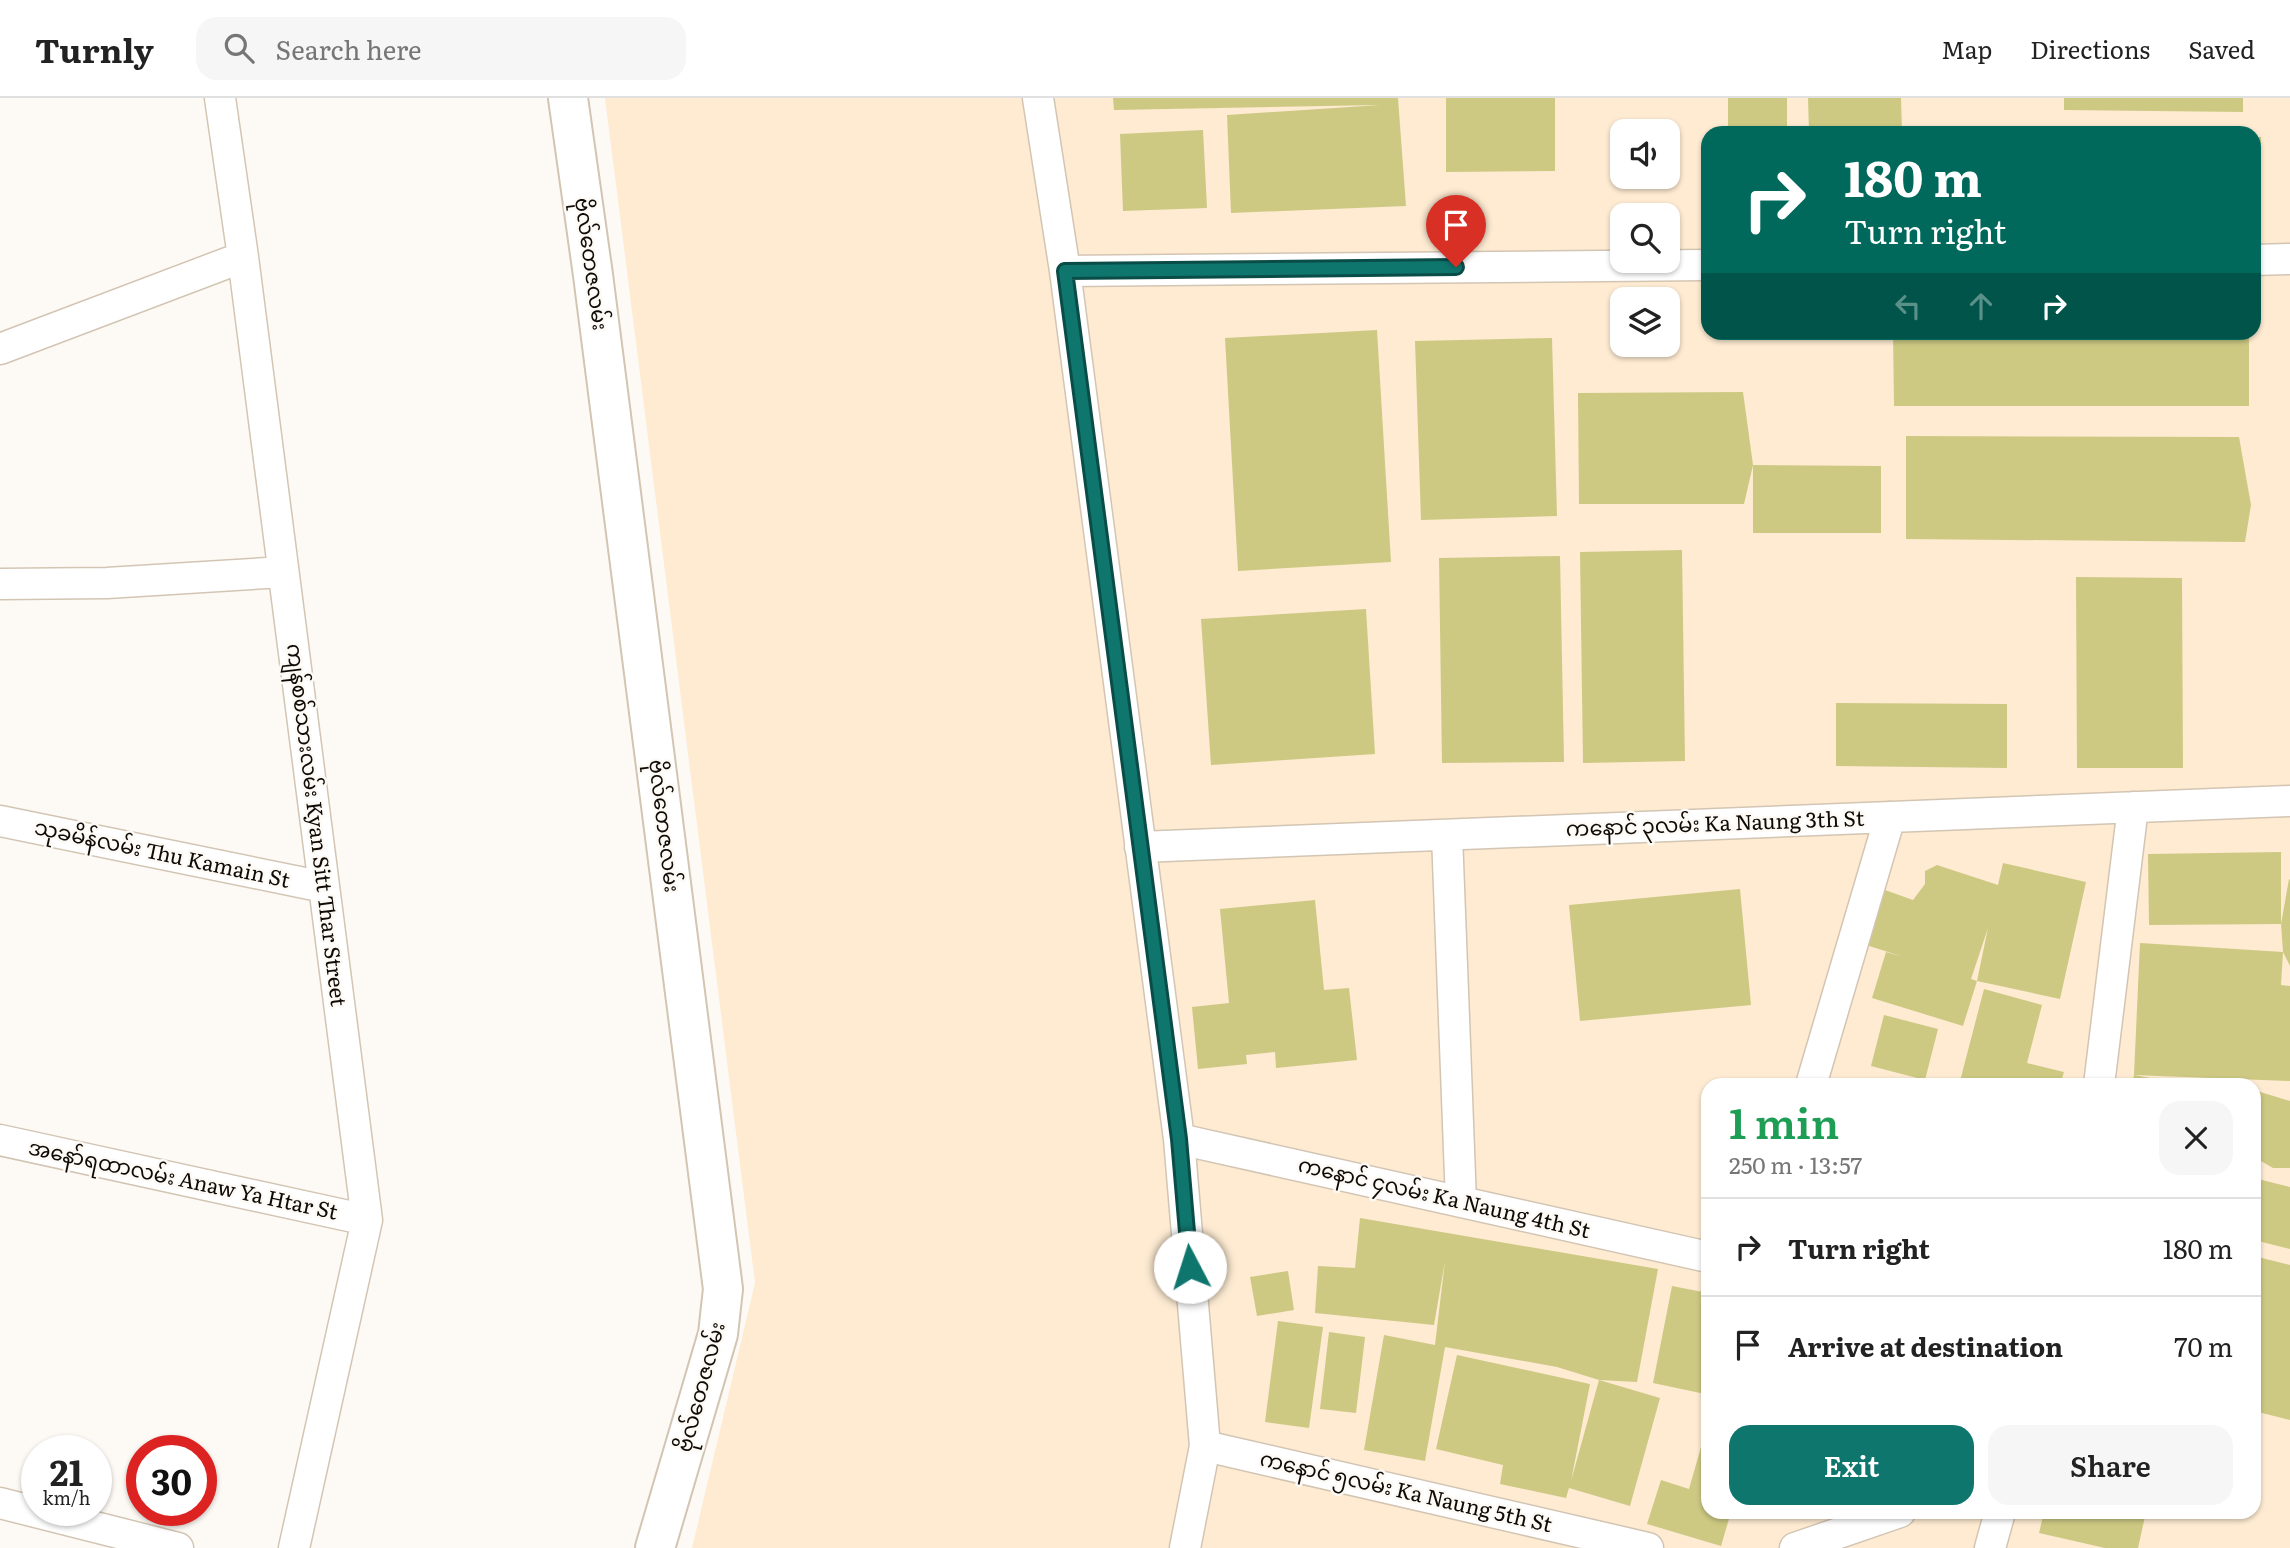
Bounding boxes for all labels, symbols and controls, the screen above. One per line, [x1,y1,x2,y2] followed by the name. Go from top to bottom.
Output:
[196,17,686,80] search box
[35,24,154,73] text: Turnly
[220,29,258,67] icon: search
[276,29,421,68] text: Search here
[1941,31,1992,66] text: Map
[2030,31,2150,66] text: Directions
[2188,31,2255,66] text: Saved
[1610,119,1680,357] map controls
[1610,119,1680,189] button: sound
[1844,139,1982,212] text: 180 m
[1729,154,1820,245] icon: right
[565,195,618,333] street label: ဗိုလ်တေဇလမ်း
[1426,195,1486,267] pin
[1610,203,1680,273] button: search
[1437,206,1475,244] icon: arrive
[1844,206,2006,254] text: Turn right
[1610,287,1680,357] button: layers
[1889,287,1927,325] icon: left
[1962,287,2000,325] icon: ahead
[2035,287,2073,325] icon: right
[276,641,356,1009] street label: ကျန်စစ်သားလမ်း Kyan Sitt Thar Street
[639,757,690,895] street label: ဗိုလ်တေဇလမ်း
[1565,801,1865,846] street label: ကနောင် ၃လမ်း Ka Naung 3th St
[31,809,294,898] street label: သုခမိန်လမ်း Thu Kamain St
[1729,1090,1839,1152] text: 1 min
[2159,1101,2233,1175] button: close
[25,1130,342,1230] street label: အနော်ရထာလမ်း Anaw Ya Htar St
[1295,1147,1594,1248] street label: ကနောင် ၄လမ်း Ka Naung 4th St
[1729,1147,1862,1181] text: 250 m · 13:57
[1729,1228,1767,1266] icon: right
[1788,1228,1930,1267] text: Turn right
[2163,1228,2233,1267] text: 180 m
[1153,1230,1227,1304] position arrow
[666,1318,735,1456] street label: ဗိုလ်တေဇလမ်း
[1729,1326,1767,1364] icon: arrive
[1788,1326,2063,1365] text: Arrive at destination
[2174,1326,2233,1365] text: 70 m
[1729,1425,1974,1505] button: Exit
[1988,1425,2233,1505] button: Share
[126,1435,217,1526] speed limit sign: 30
[1257,1441,1556,1542] street label: ကနောင် ၅လမ်း Ka Naung 5th St
[50,1445,83,1497] text: 21
[43,1484,90,1511] text: km/h

